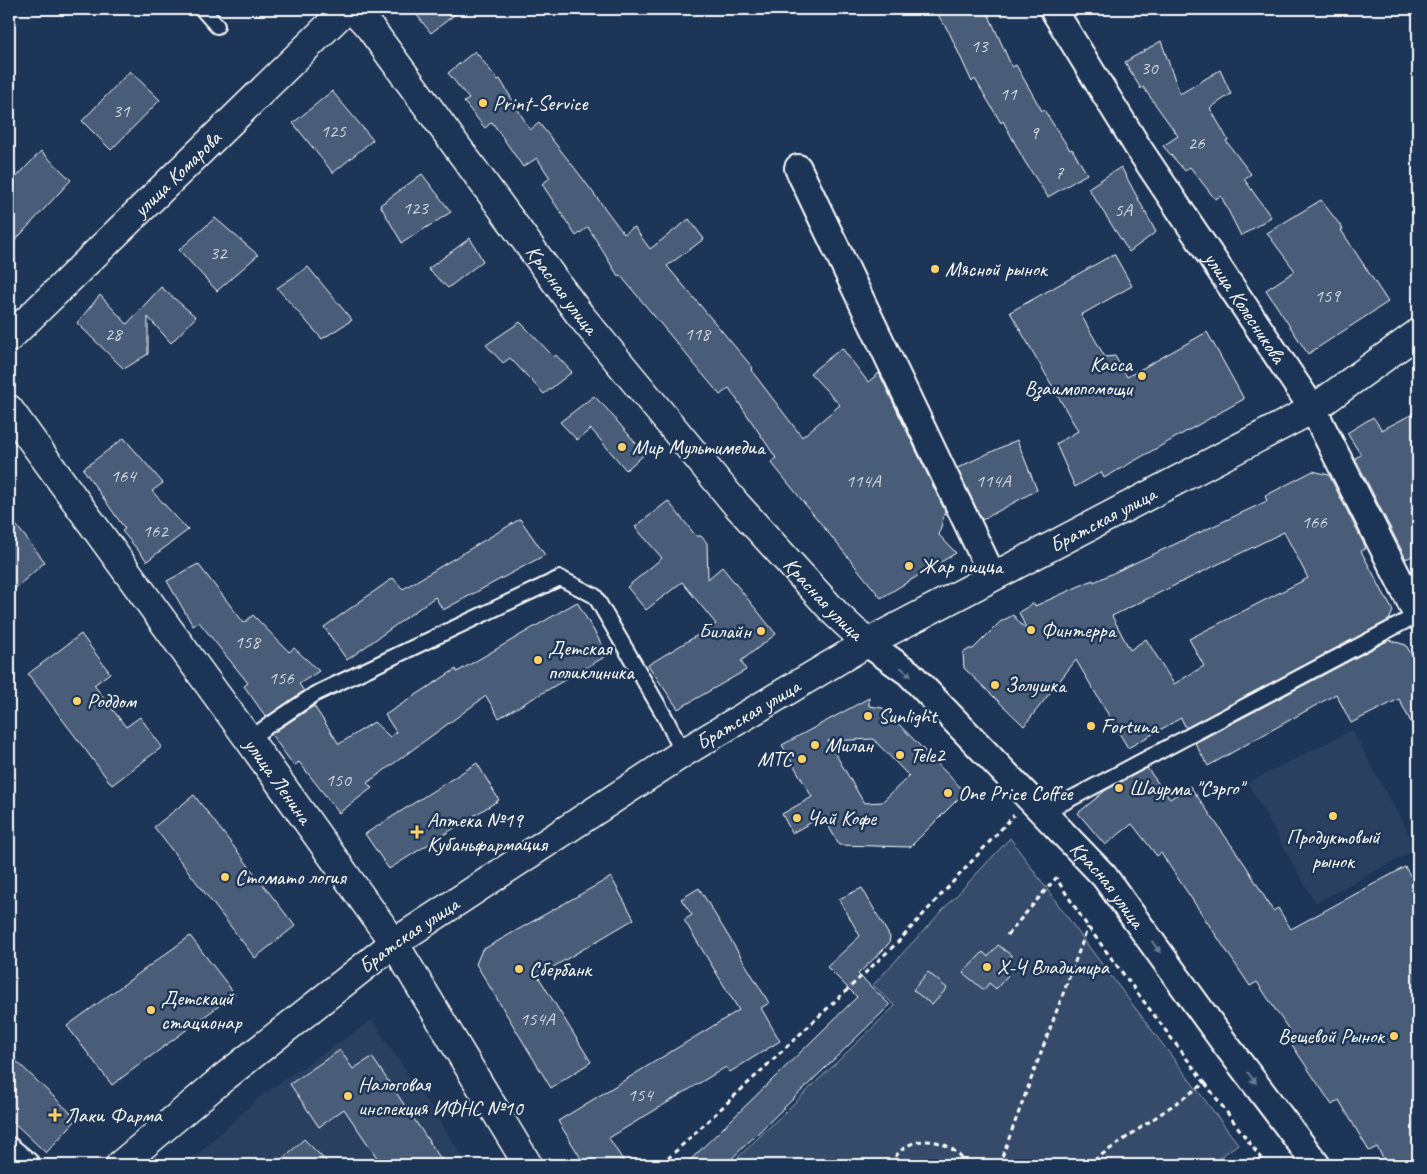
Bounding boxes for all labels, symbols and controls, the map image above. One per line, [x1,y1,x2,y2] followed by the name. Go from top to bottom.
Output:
[970,34,989,58] house number: 13
[1140,56,1159,80] house number: 30
[999,82,1018,106] house number: 11
[493,90,588,116] place label: Print-Service
[477,97,489,109] marker: Print-Service
[112,99,131,123] house number: 31
[320,119,347,143] house number: 125
[1030,121,1040,145] house number: 9
[126,124,228,224] street label: улица Комарова
[1187,131,1206,155] house number: 26
[1055,161,1065,185] house number: 7
[402,196,429,220] house number: 123
[1114,198,1134,222] house number: 5А
[520,240,605,342] street label: Красная улица
[209,241,228,265] house number: 32
[1197,245,1293,370] street label: улица Колесникова
[945,256,1049,282] place label: Мясной рынок
[929,263,941,275] marker: Мясной рынок
[1314,284,1341,308] house number: 159
[104,322,124,346] house number: 28
[684,322,712,346] house number: 118
[1024,351,1135,402] place label: Касса Взаимопомощи
[1136,370,1148,382] marker: Касса Взаимопомощи
[632,434,767,460] place label: Мир Мультимедиа
[616,441,628,453] marker: Мир Мультимедиа
[110,464,138,488] house number: 164
[845,469,882,493] house number: 114А
[975,469,1012,493] house number: 114А
[1045,480,1162,558] street label: Братская улица
[1301,510,1328,534] house number: 166
[142,519,169,543] house number: 162
[778,552,870,647] street label: Красная улица
[919,553,1005,579] place label: Жар пицца
[903,560,915,572] marker: Жар пицца
[1041,617,1118,643] place label: Финтерра
[699,618,752,644] place label: Билайн
[1025,624,1037,636] marker: Финтерра
[755,625,767,637] marker: Билайн
[234,630,262,654] house number: 158
[548,635,635,685] place label: Детская поликлиника
[532,654,544,666] marker: Детская поликлиника
[268,666,295,690] house number: 156
[899,666,912,677] one-way arrow
[691,672,807,755] street label: Братская улица
[1005,672,1068,698] place label: Золушка
[989,679,1001,691] marker: Золушка
[87,688,138,714] place label: Роддом
[71,695,83,707] marker: Роддом
[878,703,939,729] place label: Sunlight
[862,710,874,722] marker: Sunlight
[1101,713,1160,739] place label: Fortuna
[1085,720,1097,732] marker: Fortuna
[238,731,319,831] street label: улица Ленина
[825,732,874,758] place label: Милан
[809,739,821,751] marker: Милан
[910,742,946,768] place label: Tele2
[757,746,795,772] place label: МТС
[894,749,906,761] marker: Tele2
[796,753,808,765] marker: МТС
[325,768,352,792] house number: 150
[1129,775,1247,801] place label: Шаурма "Сэрго"
[958,780,1074,806] place label: One Price Coffee
[1113,782,1125,794] marker: Шаурма "Сэрго"
[942,787,954,799] marker: One Price Coffee
[807,805,877,831] place label: Чай Кофе
[427,807,549,857] place label: Аптека №19 Кубаньфармация
[1327,810,1339,822] marker: Продуктовый рынок
[791,812,803,824] marker: Чай Кофе
[1286,824,1381,874] place label: Продуктовый рынок
[411,826,423,838] marker: Аптека №19 Кубаньфармация
[1064,836,1152,935] street label: Красная улица
[235,864,347,890] place label: Стомато логия
[219,871,231,883] marker: Стомато логия
[353,890,465,979] street label: Братская улица
[1150,940,1161,953] one-way arrow
[997,954,1111,980] place label: Х-Ч Владимира
[529,956,594,982] place label: Сбербанк
[981,961,993,973] marker: Х-Ч Владимира
[513,963,525,975] marker: Сбербанк
[161,985,242,1035] place label: Детскаий стационар
[145,1004,157,1016] marker: Детскаий стационар
[519,1007,556,1031] house number: 154А
[1278,1023,1386,1049] place label: Вещевой Рынок
[1388,1030,1400,1042] marker: Вещевой Рынок
[358,1071,524,1121] place label: Налоговая инспекция ИФНС №10
[1246,1071,1257,1084] one-way arrow
[627,1083,655,1107] house number: 154
[342,1090,354,1102] marker: Налоговая инспекция ИФНС №10
[65,1102,163,1128] place label: Лаки Фарма
[49,1109,61,1121] marker: Лаки Фарма

